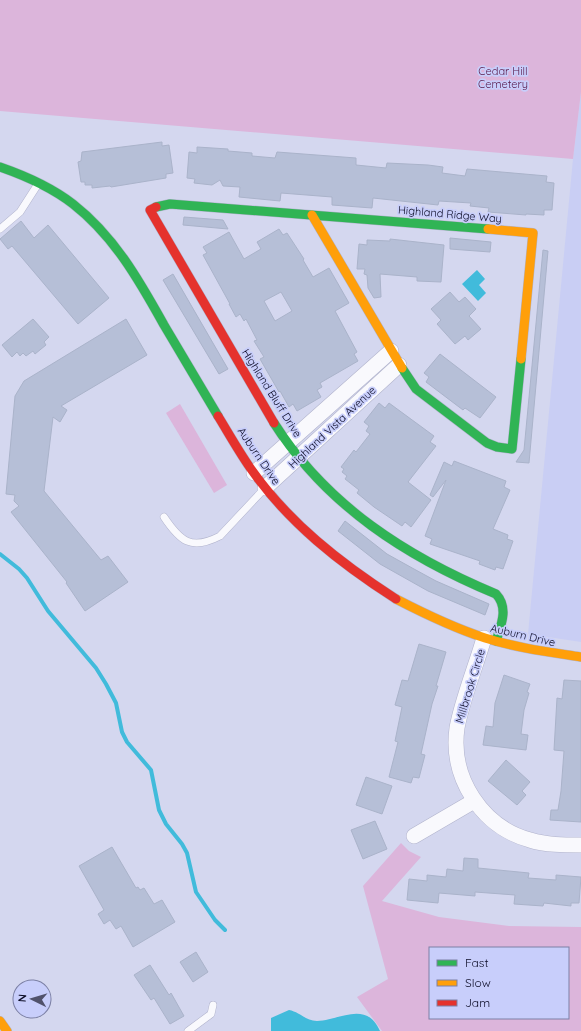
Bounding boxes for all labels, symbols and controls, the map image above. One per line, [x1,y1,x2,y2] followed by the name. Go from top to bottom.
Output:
[478,64,528,91] park label: Cedar Hill Cemetery
[397,202,503,226] street label: Highland Ridge Way
[239,346,305,440] street label: Highland Bluff Drive
[285,383,379,471] street label: Highland Vista Avenue
[235,425,283,487] street label: Auburn Drive
[489,621,557,649] street label: Auburn Drive
[452,647,488,725] street label: Millbrook Circle
[429,947,569,1019] legend
[465,955,489,970] text: Fast
[465,975,491,990] text: Slow
[12,979,52,1019] north arrow
[15,993,29,1003] text: N
[465,995,490,1010] text: Jam

